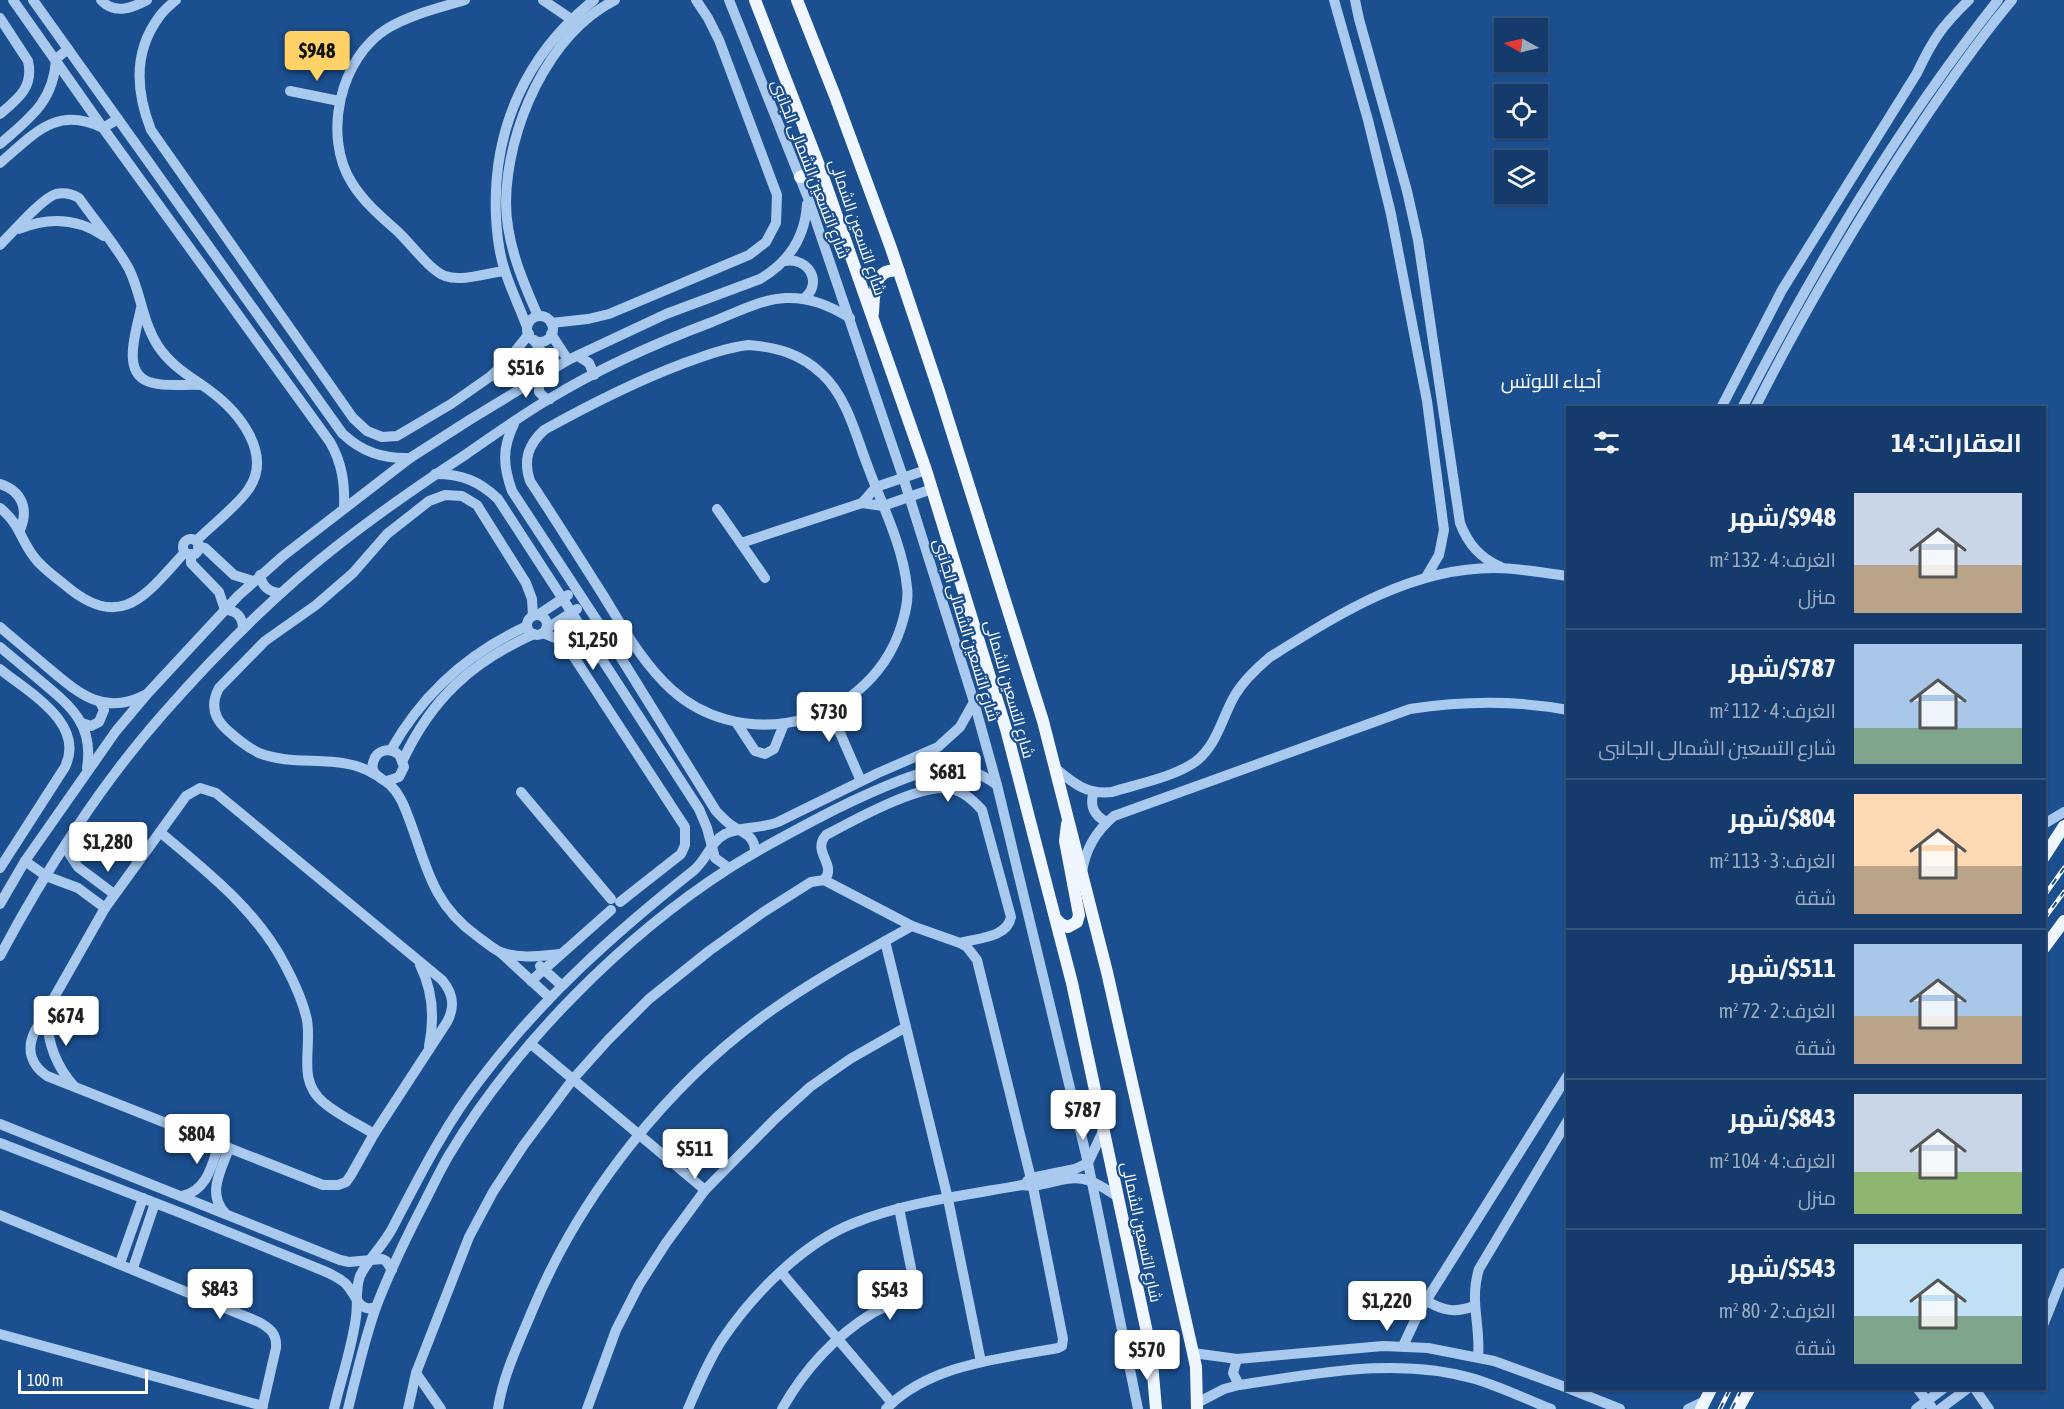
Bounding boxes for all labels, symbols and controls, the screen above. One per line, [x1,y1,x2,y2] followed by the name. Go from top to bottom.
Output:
[1494,18,1548,72] north arrow
[1494,18,1548,204] map controls
[281,31,353,82] pin: $948
[299,39,335,62] text: $948
[766,77,853,262] street label: شارع التسعين الشمالى الجانبى
[1494,84,1548,138] button: locate
[1494,150,1548,204] button: layers
[823,157,890,298] street label: شارع التسعين الشمالى
[490,348,562,399] pin: $516
[508,356,544,379] text: $516
[1501,369,1601,394] district label: أحياء اللوتس
[1590,426,1623,459] icon: filters
[1891,428,2022,458] text: العقارات: 14
[1729,502,1836,532] text: $948/شهر
[1902,517,1974,589] icon: home
[928,536,1003,724] street label: شارع التسعين الشمالى الجانبى
[1709,548,1836,571] text: الغرف: 4 · 132 m²
[1798,585,1836,608] text: منزل
[979,618,1038,761] street label: شارع التسعين الشمالى
[544,620,642,671] pin: $1,250
[568,628,618,651] text: $1,250
[1729,653,1836,683] text: $787/شهر
[1902,668,1974,740] icon: home
[793,692,865,743] pin: $730
[1709,699,1836,722] text: الغرف: 4 · 112 m²
[811,700,847,723] text: $730
[1598,736,1836,759] text: شارع التسعين الشمالى الجانبى
[912,752,984,803] pin: $681
[930,760,966,783] text: $681
[1729,803,1836,833] text: $804/شهر
[1902,818,1974,890] icon: home
[59,822,157,873] pin: $1,280
[83,830,133,853] text: $1,280
[1709,849,1836,872] text: الغرف: 3 · 113 m²
[1795,886,1836,909] text: شقة
[1729,953,1836,983] text: $511/شهر
[1902,968,1974,1040] icon: home
[30,996,102,1047] pin: $674
[1719,999,1836,1022] text: الغرف: 2 · 72 m²
[48,1004,84,1027] text: $674
[1795,1036,1836,1059] text: شقة
[1047,1090,1119,1141] pin: $787
[1065,1098,1101,1121] text: $787
[1729,1103,1836,1133] text: $843/شهر
[161,1114,233,1165] pin: $804
[1902,1118,1974,1190] icon: home
[179,1122,215,1145] text: $804
[659,1129,731,1180] pin: $511
[677,1137,713,1160] text: $511
[1709,1149,1836,1172] text: الغرف: 4 · 104 m²
[1115,1160,1166,1304] street label: شارع التسعين الشمالى
[1798,1186,1836,1209] text: منزل
[1729,1253,1836,1283] text: $543/شهر
[1902,1268,1974,1340] icon: home
[184,1269,256,1320] pin: $843
[854,1270,926,1321] pin: $543
[202,1277,238,1300] text: $843
[872,1278,908,1301] text: $543
[1338,1281,1436,1332] pin: $1,220
[1362,1289,1412,1312] text: $1,220
[1719,1299,1836,1322] text: الغرف: 2 · 80 m²
[1111,1330,1183,1381] pin: $570
[1795,1336,1836,1359] text: شقة
[1129,1338,1165,1361] text: $570
[18,1367,148,1394] scale bar
[27,1371,63,1389] text: 100 m

